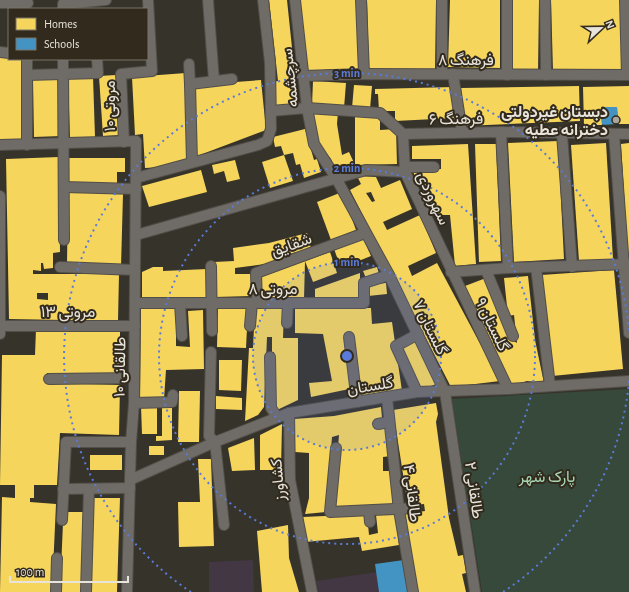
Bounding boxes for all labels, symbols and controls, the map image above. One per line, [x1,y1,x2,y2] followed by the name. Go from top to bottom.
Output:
[8,8,148,60] legend
[581,8,621,48] north arrow
[44,18,77,30] text: Homes
[603,19,616,30] text: N
[44,38,79,50] text: Schools
[279,47,304,108] street label: سرچشمه
[438,52,494,70] street label: فرهنگ ۸
[334,67,360,79] text: 3 min
[102,81,120,131] street label: مروتی ۱۰
[501,104,608,140] place label: دبستان غیردولتی دخترانه عطیه
[429,111,483,129] street label: فرهنگ ۶
[611,115,621,125] marker: دبستان غیردولتی دخترانه عطیه
[334,162,360,174] text: 2 min
[412,169,452,228] street label: سهروردی
[269,230,315,262] street label: شقایق
[334,256,360,268] text: 1 min
[249,281,297,299] street label: مروتی ۸
[471,295,512,354] street label: گلستان ۹
[409,297,450,358] street label: گلستان ۷
[41,304,95,322] street label: مروتی ۱۳
[111,337,131,397] street label: طالقانی ۱۰
[340,349,354,363] centre of rings
[346,374,395,399] street label: گلستان
[268,458,290,503] street label: کشاورز
[460,461,486,520] street label: طالقانی ۲
[399,463,423,523] street label: طالقانی ۴
[518,469,575,488] park label: پارک شهر
[10,558,128,584] scale bar
[16,566,44,578] text: 100 m

